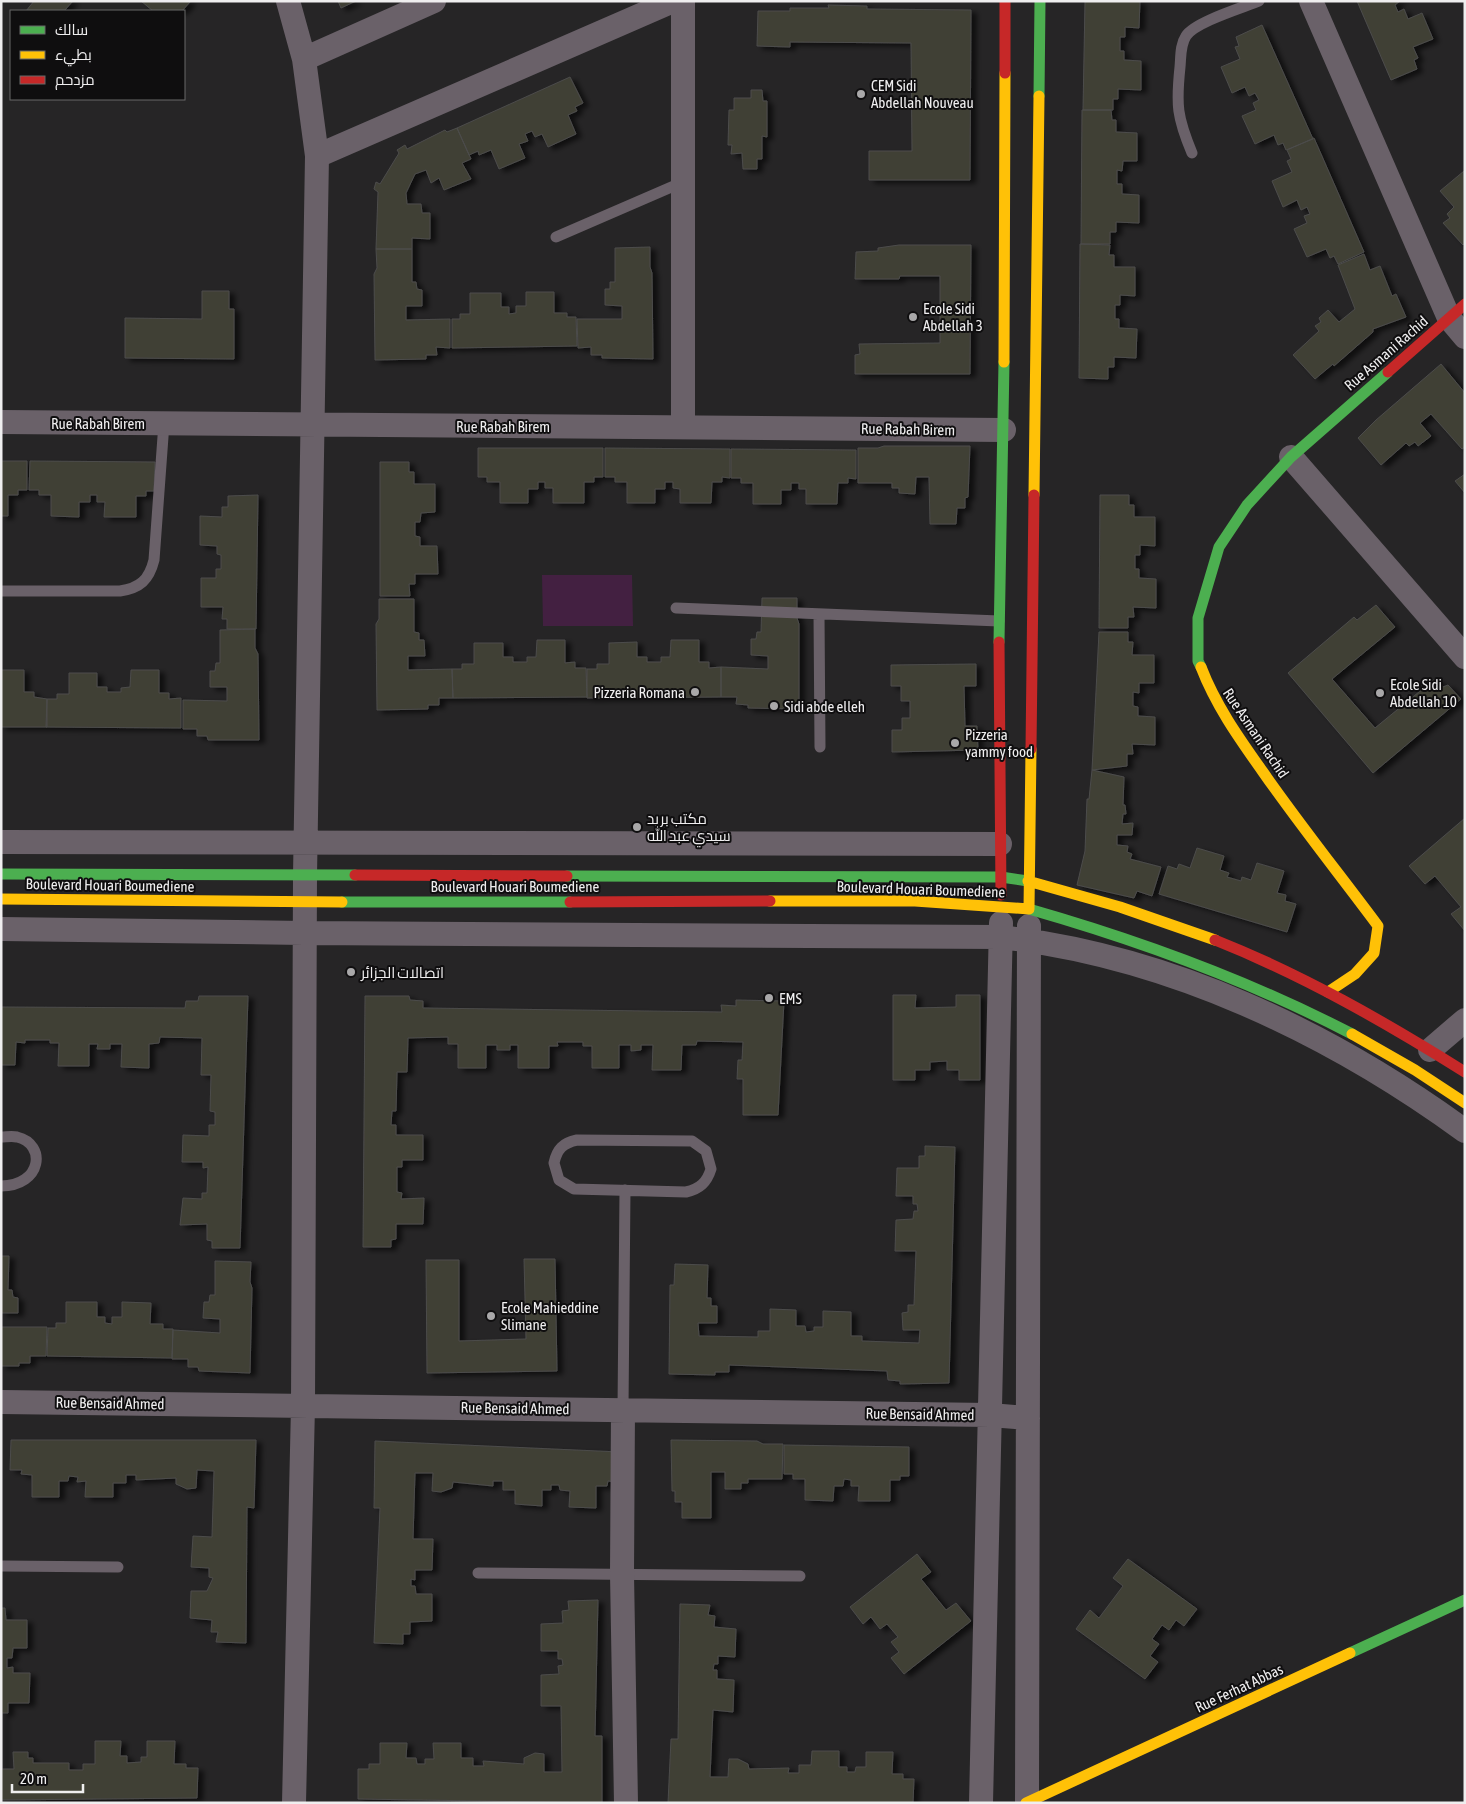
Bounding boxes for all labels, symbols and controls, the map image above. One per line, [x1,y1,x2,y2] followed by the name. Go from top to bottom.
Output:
[10,10,185,100] legend
[55,21,88,38] text: سالك
[55,46,92,67] text: بطيء
[55,71,95,90] text: مزدحم
[871,77,974,111] place label: CEM Sidi Abdellah Nouveau
[855,88,867,100] marker: CEM Sidi Abdellah Nouveau
[923,300,983,334] place label: Ecole Sidi Abdellah 3
[907,311,919,323] marker: Ecole Sidi Abdellah 3
[1341,312,1431,394] street label: Rue Asmani Rachid
[51,415,145,432] street label: Rue Rabah Birem
[456,418,550,435] street label: Rue Rabah Birem
[861,420,955,438] street label: Rue Rabah Birem
[1390,676,1457,710] place label: Ecole Sidi Abdellah 10
[594,684,685,701] place label: Pizzeria Romana
[1220,685,1292,781] street label: Rue Asmani Rachid
[689,686,701,698] marker: Pizzeria Romana
[1374,687,1386,699] marker: Ecole Sidi Abdellah 10
[784,698,865,715] place label: Sidi abde elleh
[768,700,780,712] marker: Sidi abde elleh
[965,726,1033,760] place label: Pizzeria yammy food
[949,737,961,749] marker: Pizzeria yammy food
[647,810,731,848] place label: مكتب بريد سيدي عبد الله
[631,821,643,833] marker: مكتب بريد سيدي عبد الله
[25,875,195,895] street label: Boulevard Houari Boumediene
[431,878,600,895] street label: Boulevard Houari Boumediene
[836,878,1006,900] street label: Boulevard Houari Boumediene
[360,964,444,982] place label: اتصالات الجزائر
[345,966,357,978] marker: اتصالات الجزائر
[779,990,802,1007] place label: EMS
[763,992,775,1004] marker: EMS
[501,1299,599,1333] place label: Ecole Mahieddine Slimane
[485,1310,497,1322] marker: Ecole Mahieddine Slimane
[55,1394,165,1412] street label: Rue Bensaid Ahmed
[460,1399,570,1417] street label: Rue Bensaid Ahmed
[865,1405,975,1423] street label: Rue Bensaid Ahmed
[1192,1660,1286,1716] street label: Rue Ferhat Abbas
[12,1762,84,1794] scale bar
[20,1770,47,1787] text: 20 m

